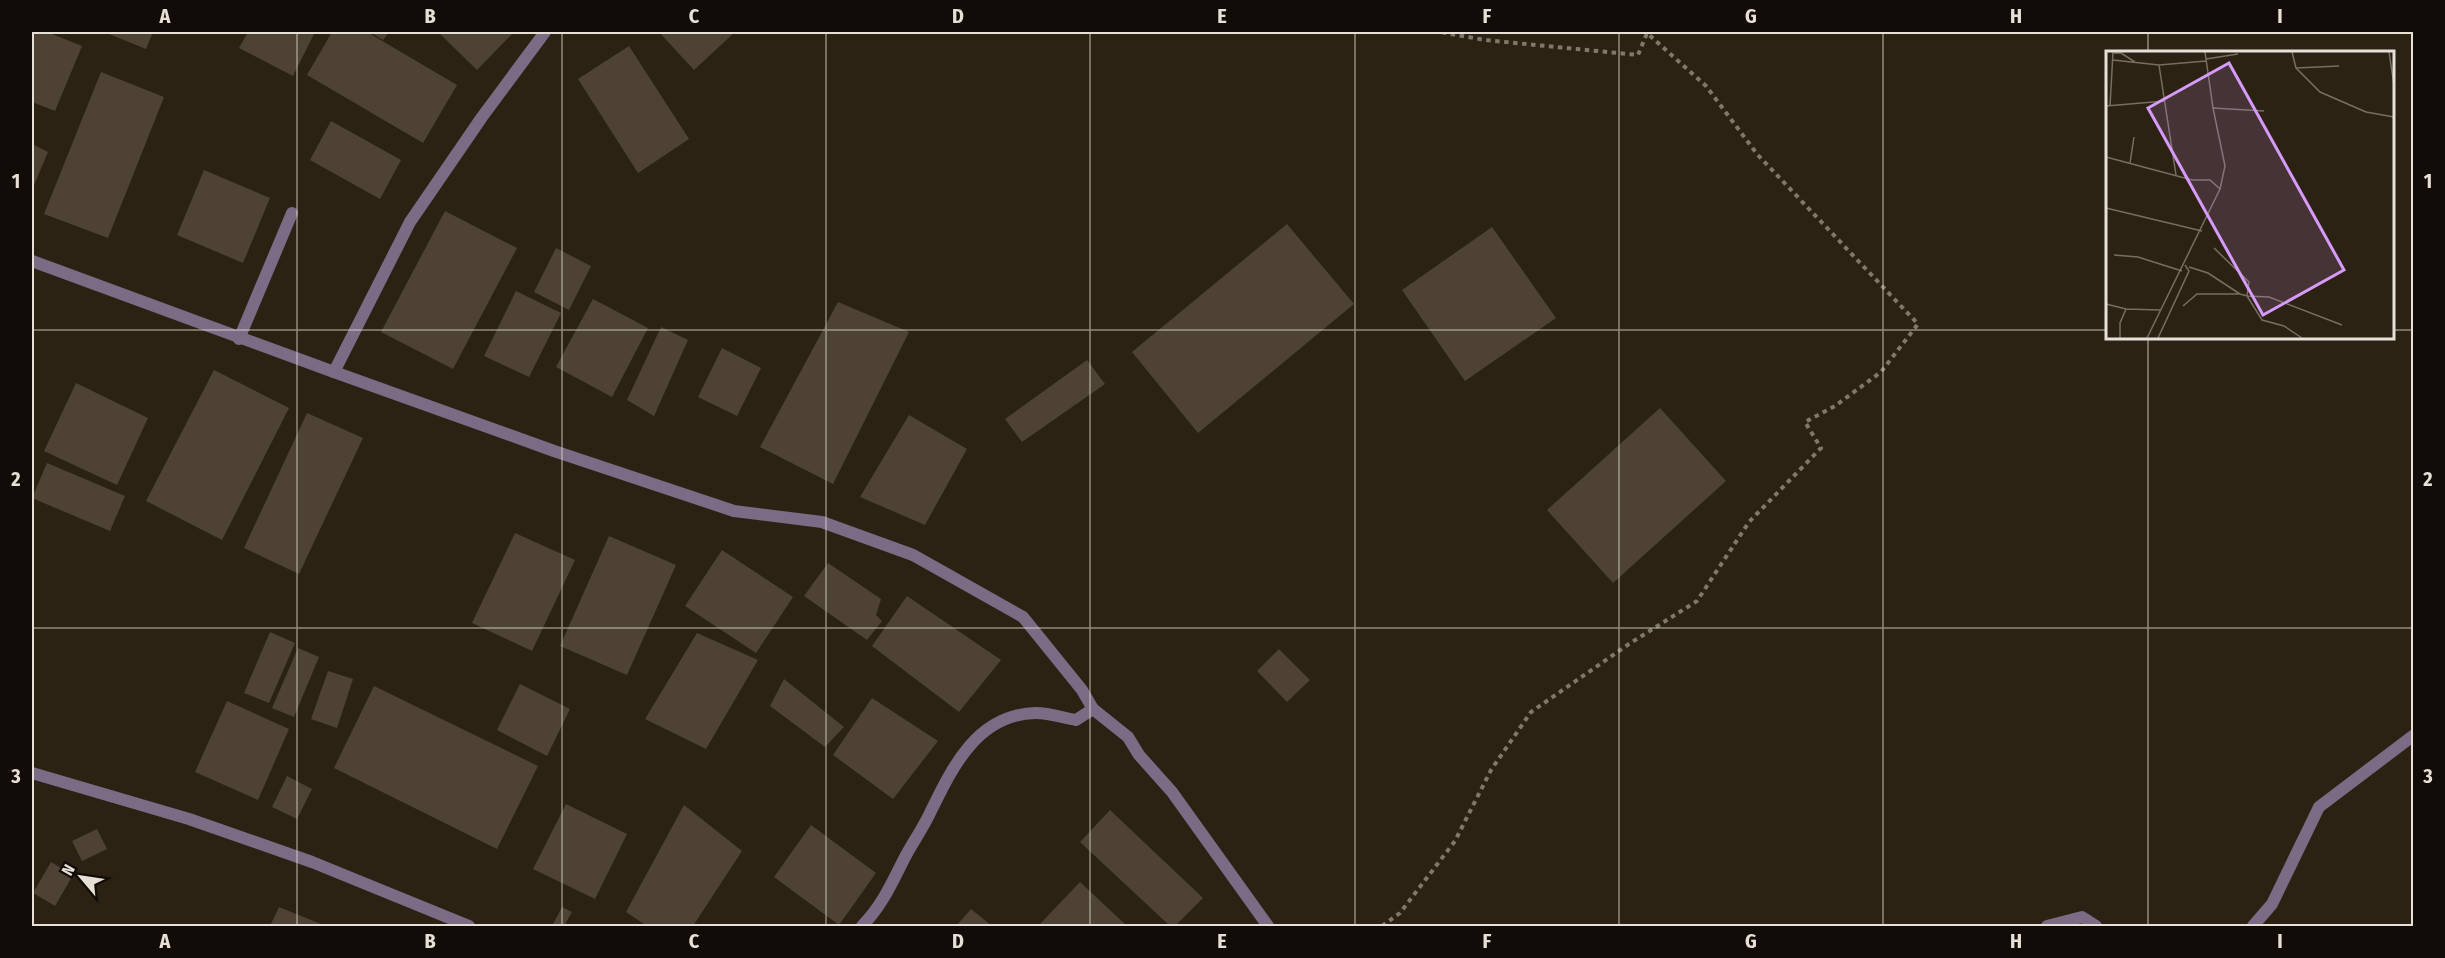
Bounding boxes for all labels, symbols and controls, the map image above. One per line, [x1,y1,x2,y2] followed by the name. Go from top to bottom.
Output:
[159,4,172,28] text: A
[424,4,436,28] text: B
[689,4,700,28] text: C
[952,4,964,28] text: D
[1217,4,1227,28] text: E
[1483,4,1492,28] text: F
[1745,4,1757,28] text: G
[2010,4,2022,28] text: H
[2277,4,2283,28] text: I
[2106,51,2394,339] inset map
[12,169,20,193] text: 1
[2424,169,2432,193] text: 1
[10,467,21,491] text: 2
[2422,467,2433,491] text: 2
[10,764,21,788] text: 3
[2422,764,2433,788] text: 3
[51,847,111,907] north arrow
[58,861,79,879] text: N
[159,929,172,953] text: A
[424,929,436,953] text: B
[689,929,700,953] text: C
[952,929,964,953] text: D
[1217,929,1227,953] text: E
[1483,929,1492,953] text: F
[1745,929,1757,953] text: G
[2010,929,2022,953] text: H
[2277,929,2283,953] text: I

